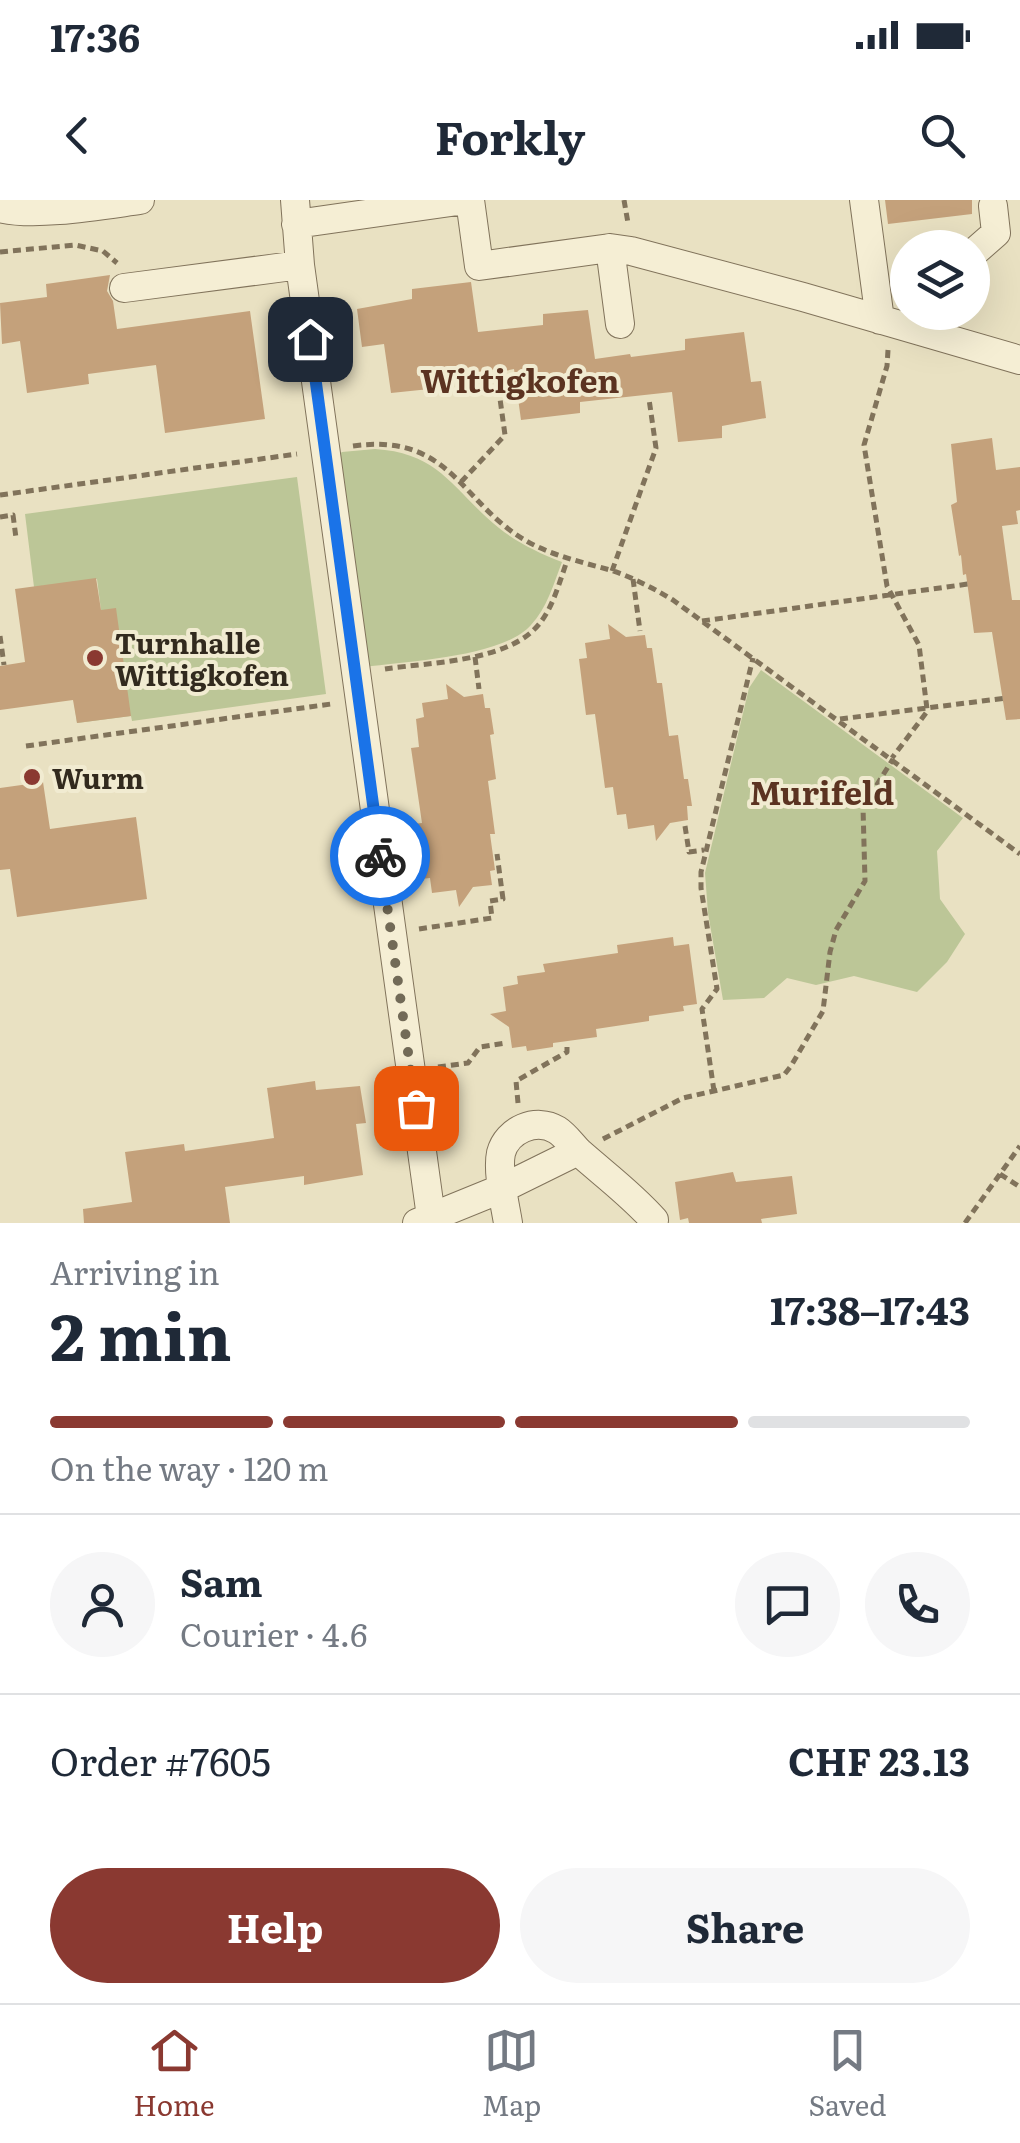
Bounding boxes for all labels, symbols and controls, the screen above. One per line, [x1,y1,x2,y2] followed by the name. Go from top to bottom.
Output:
[50,7,140,64] text: 17:36
[435,102,585,169] text: Forkly
[50,108,105,163] icon: back
[915,108,970,163] icon: search
[890,230,990,330] map controls
[890,230,990,330] button: layers
[268,297,353,382] pin
[283,312,338,367] icon: home
[421,355,619,403] district label: Wittigkofen
[115,621,289,695] place label: Turnhalle Wittigkofen
[84,647,106,669] marker: Turnhalle Wittigkofen
[52,756,144,798] place label: Wurm
[21,766,43,788] marker: Wurm
[750,767,894,815] district label: Murifeld
[330,806,430,906] courier
[353,829,408,884] icon: bike
[374,1066,459,1151] pin
[389,1081,444,1136] icon: bag
[50,1247,220,1295] text: Arriving in
[770,1280,970,1337] text: 17:38–17:43
[50,1284,232,1381] text: 2 min
[50,1443,329,1491] text: On the way · 120 m
[50,1552,155,1657] button: person
[180,1552,263,1609] text: Sam
[735,1552,840,1657] button: chat
[865,1552,970,1657] button: phone
[180,1609,367,1657] text: Courier · 4.6
[50,1731,271,1788] text: Order #7605
[788,1731,970,1788] text: CHF 23.13
[50,1868,500,1983] button: Help
[520,1868,970,1983] button: Share
[134,2023,214,2125] tab: Home
[482,2023,541,2125] tab: Map
[808,2023,886,2125] tab: Saved

